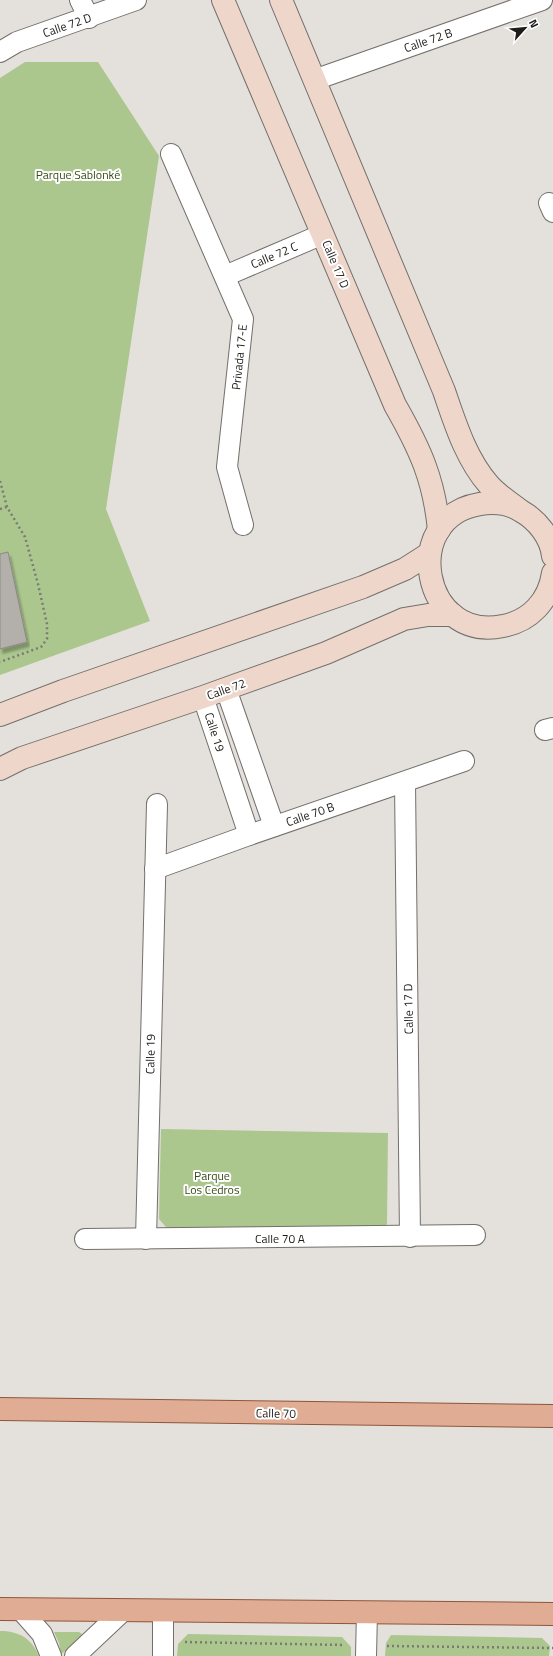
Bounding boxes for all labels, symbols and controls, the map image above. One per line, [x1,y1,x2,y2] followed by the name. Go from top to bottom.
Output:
[40,8,94,42] street label: Calle 72 D
[505,8,545,48] north arrow
[525,16,543,30] text: N
[401,23,455,57] street label: Calle 72 B
[36,165,120,184] park label: Parque Sablonké
[248,236,301,273] street label: Calle 72 C
[317,237,355,291] street label: Calle 17 D
[226,323,252,391] street label: Privada 17-E
[204,673,248,705] street label: Calle 72
[200,710,230,754] street label: Calle 19
[283,797,337,831] street label: Calle 70 B
[398,983,418,1034] street label: Calle 17 D
[140,1033,160,1074] street label: Calle 19
[184,1166,240,1199] park label: Parque Los Cedros
[255,1229,305,1248] street label: Calle 70 A
[256,1403,297,1423] street label: Calle 70

